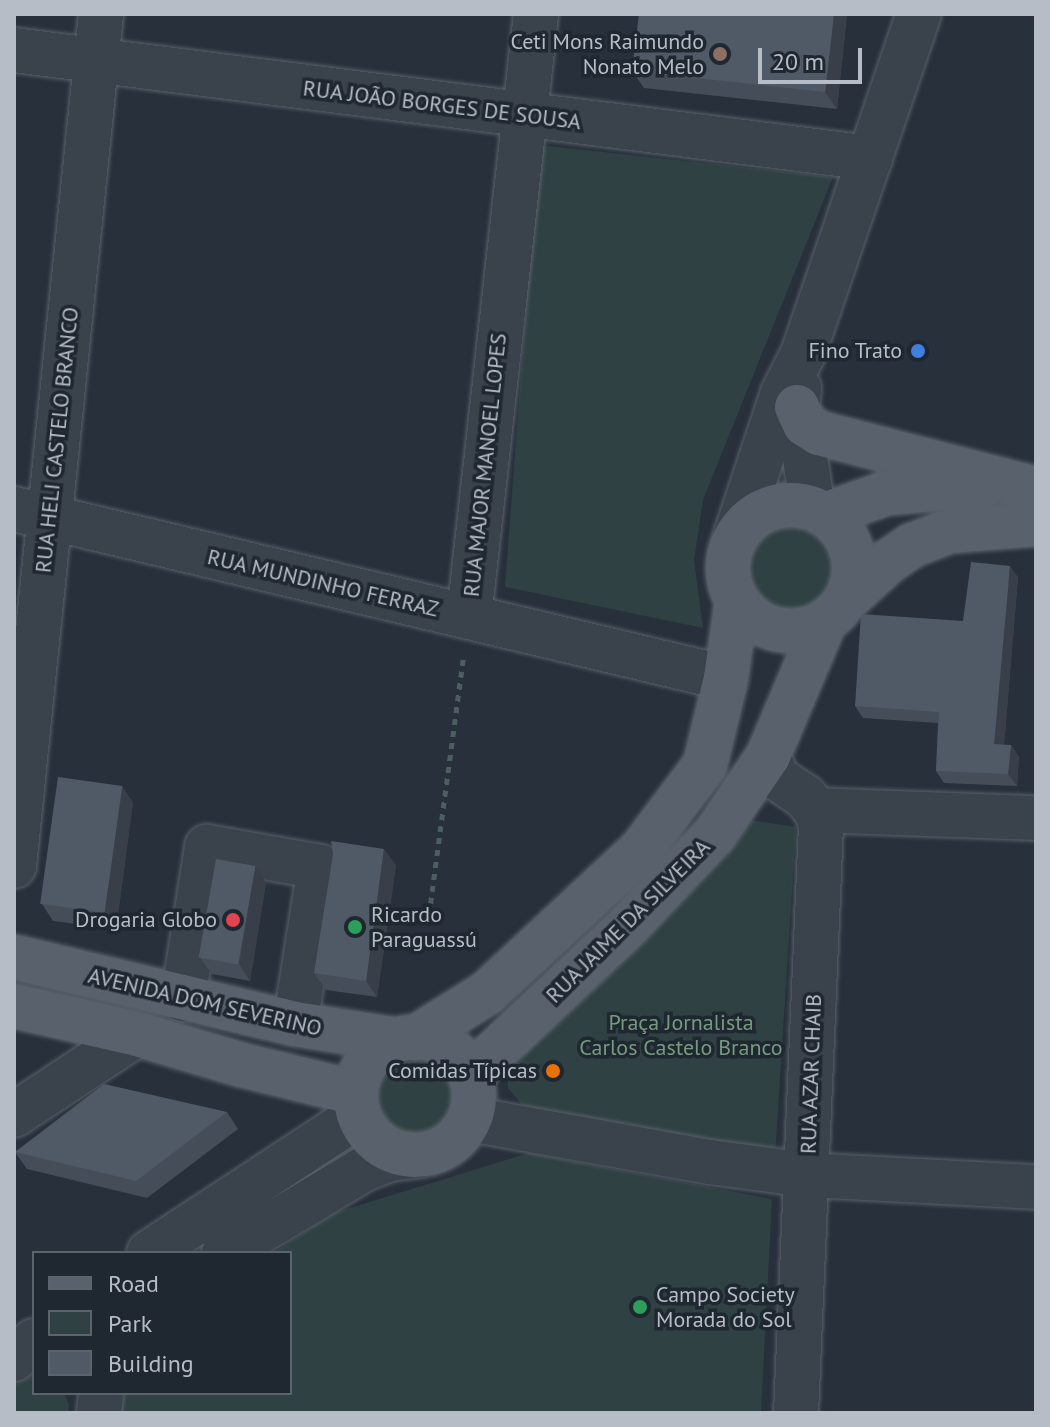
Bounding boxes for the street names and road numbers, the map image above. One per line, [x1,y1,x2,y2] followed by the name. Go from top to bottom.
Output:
[301,75,583,135] street label: RUA JOÃO BORGES DE SOUSA
[30,305,84,575] street label: RUA HELI CASTELO BRANCO
[458,331,512,599] street label: RUA MAJOR MANOEL LOPES
[204,543,442,623] street label: RUA MUNDINHO FERRAZ
[540,833,716,1009] street label: RUA JAIME DA SILVEIRA
[85,962,325,1042] street label: AVENIDA DOM SEVERINO
[795,993,827,1155] street label: RUA AZAR CHAIB

